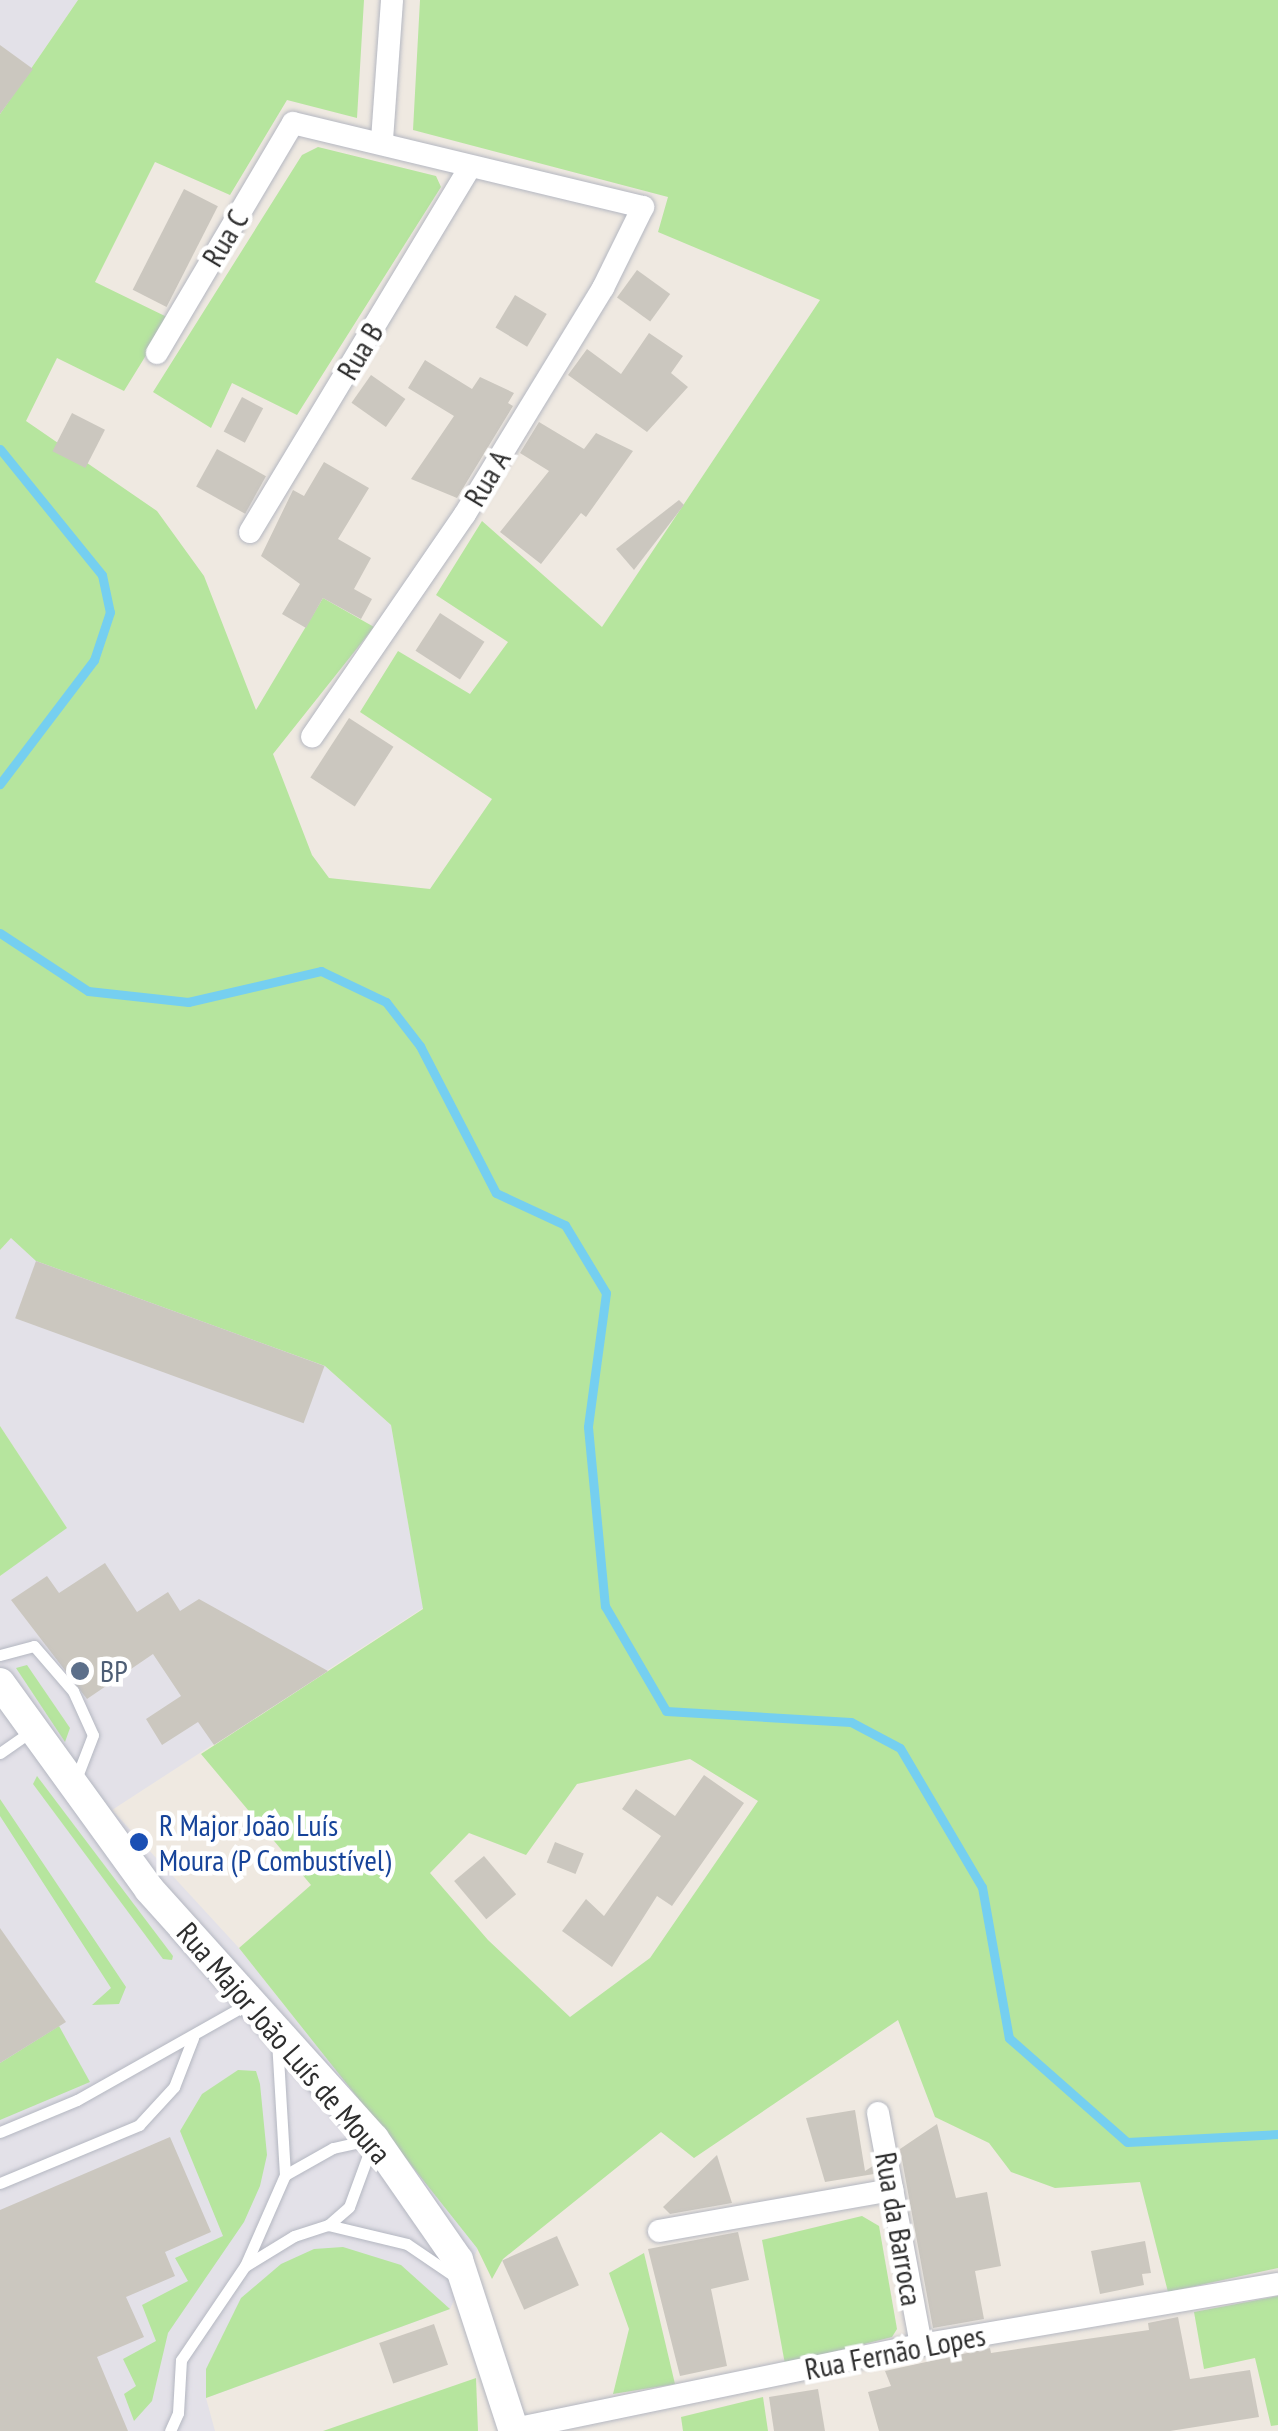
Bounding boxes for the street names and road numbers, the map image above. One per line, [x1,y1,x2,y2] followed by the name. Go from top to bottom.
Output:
[194,203,256,273] street label: Rua C
[329,316,391,386] street label: Rua B
[456,443,518,513] street label: Rua A
[170,1915,398,2171] street label: Rua Major João Luís de Moura
[868,2149,930,2309] street label: Rua da Barroca
[802,2317,988,2387] street label: Rua Fernão Lopes

